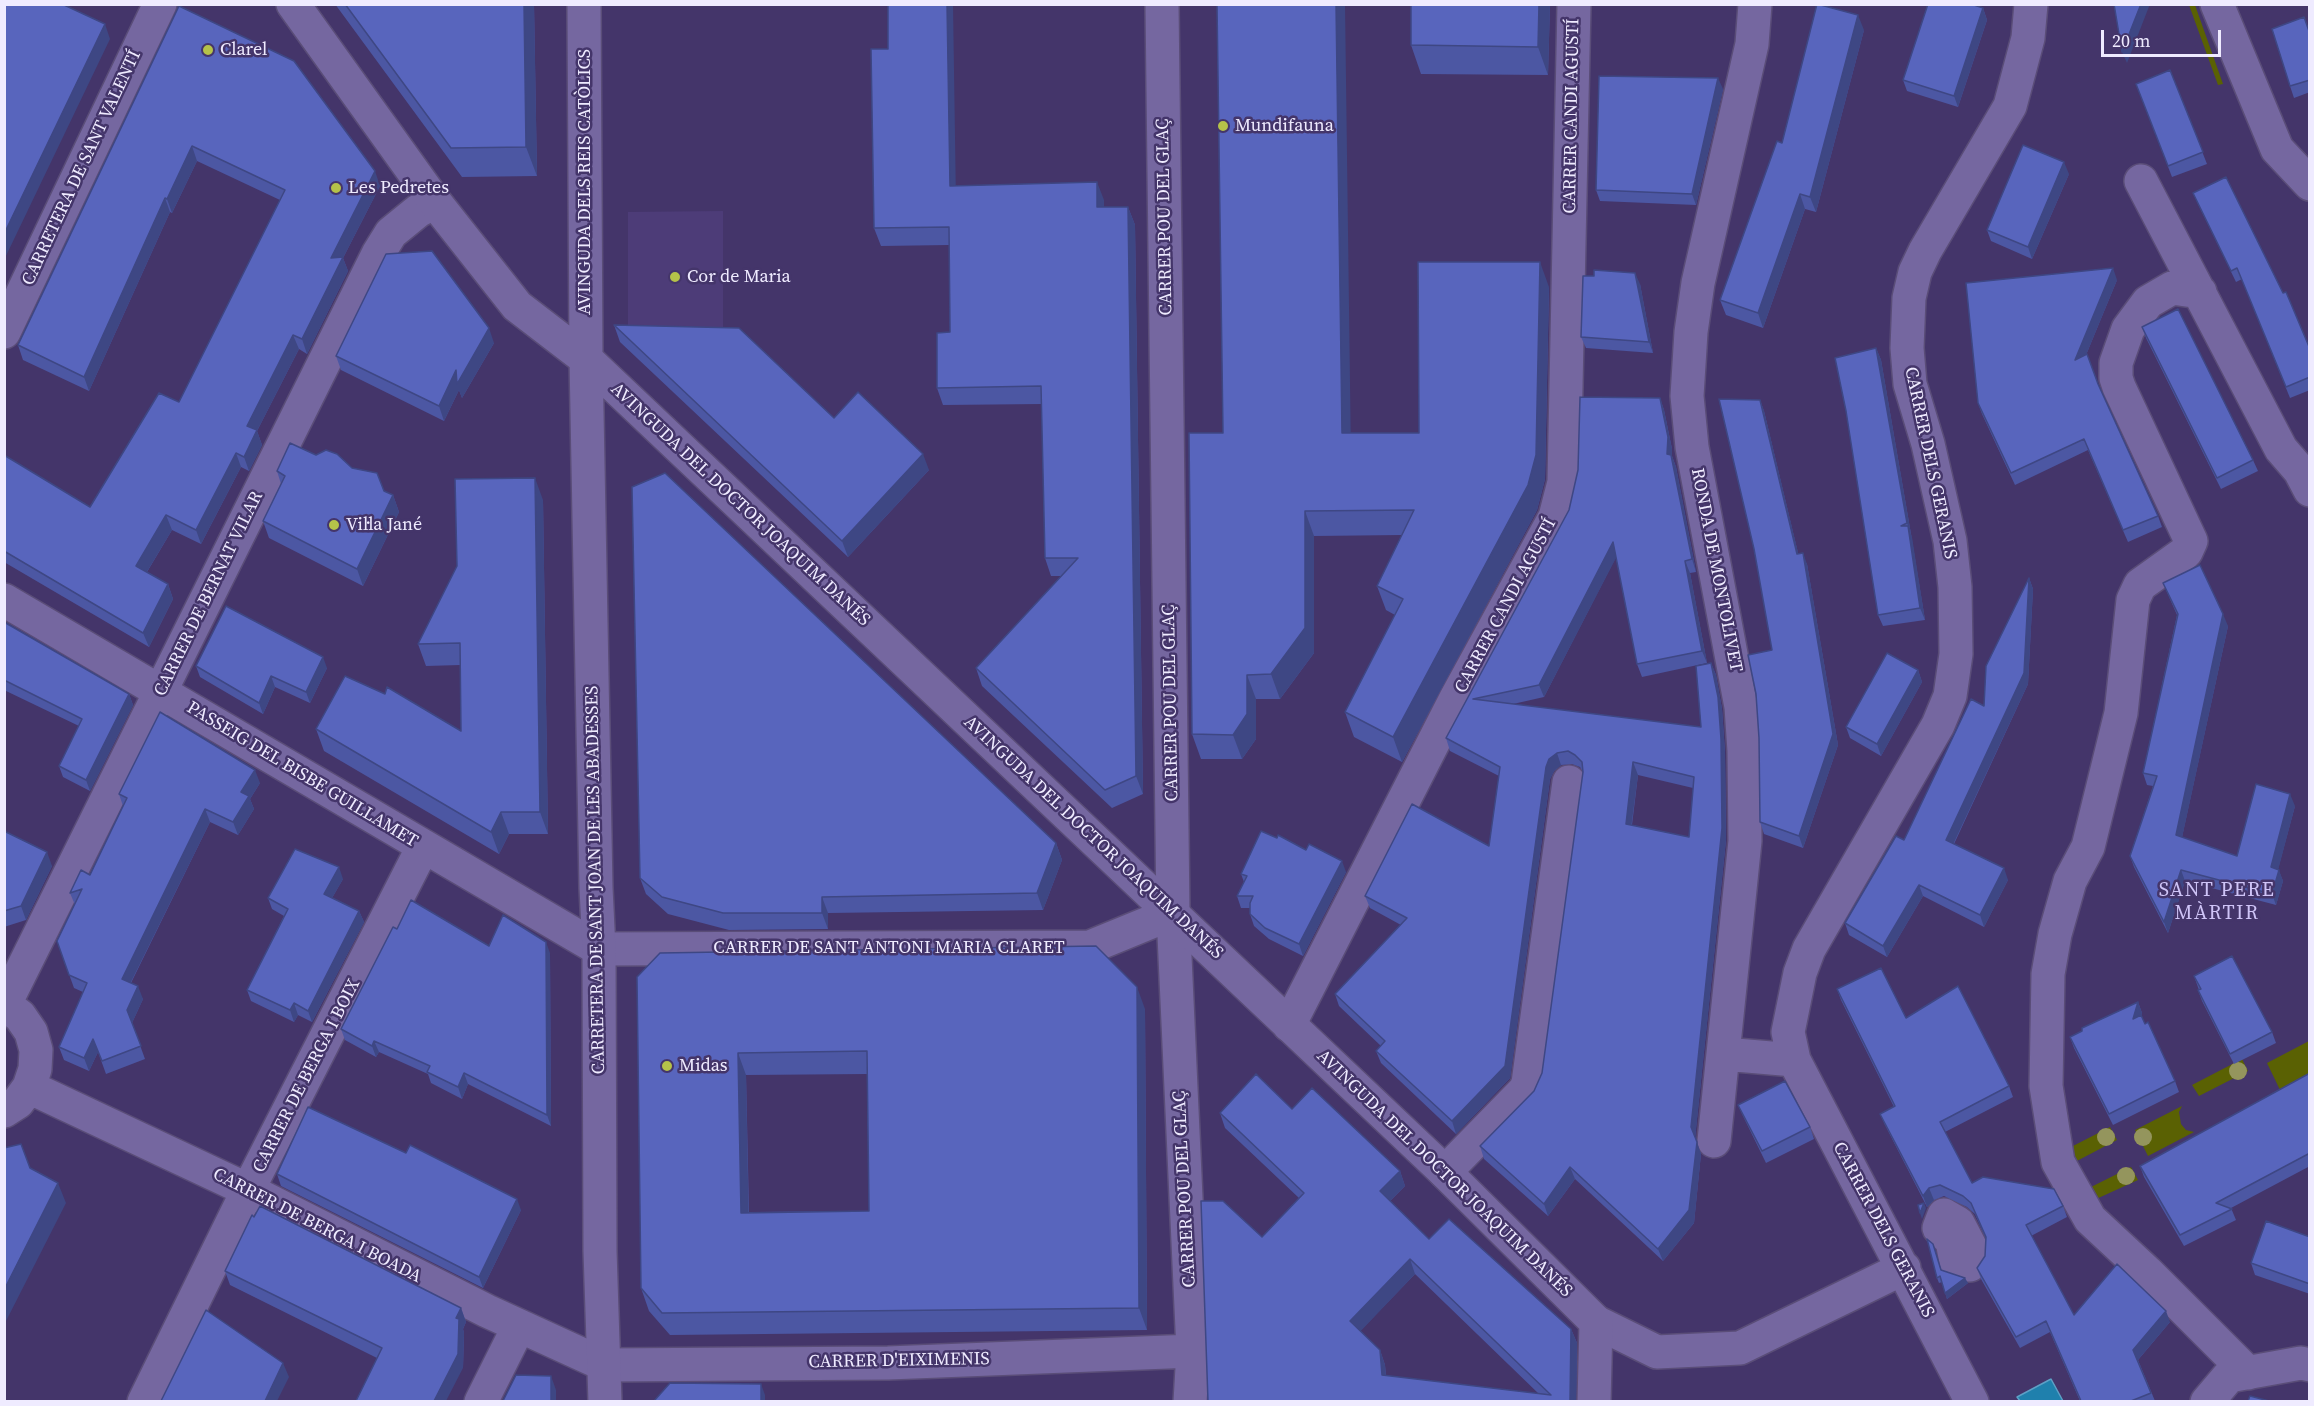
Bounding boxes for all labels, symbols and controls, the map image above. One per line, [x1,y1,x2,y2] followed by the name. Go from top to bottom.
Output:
[1559,18,1585,214] street label: CARRER CANDI AGUSTÍ
[2104,18,2224,56] scale bar
[2112,28,2150,53] text: 20 m
[220,39,267,61] place label: Clarel
[201,43,215,57] marker: Clarel
[18,47,146,289] street label: CARRETERA DE SANT VALENTÍ
[574,49,596,315] street label: AVINGUDA DELS REIS CATÒLICS
[1235,115,1334,137] place label: Mundifauna
[1152,118,1178,316] street label: CARRER POU DEL GLAÇ
[1216,119,1230,133] marker: Mundifauna
[348,177,449,199] place label: Les Pedretes
[329,181,343,195] marker: Les Pedretes
[687,266,791,288] place label: Cor de Maria
[668,270,682,284] marker: Cor de Maria
[1899,365,1961,561] street label: CARRER DELS GERANIS
[606,379,874,631] street label: AVINGUDA DEL DOCTOR JOAQUIM DANÉS
[1686,466,1746,674] street label: RONDA DE MONTOLIVET
[150,488,268,700] street label: CARRER DE BERNAT VILAR
[346,514,422,536] place label: Vil·la Jané
[1451,515,1561,697] street label: CARRER CANDI AGUSTÍ
[327,518,341,532] marker: Vil·la Jané
[1158,604,1184,802] street label: CARRER POU DEL GLAÇ
[582,686,610,1074] street label: CARRETERA DE SANT JOAN DE LES ABADESSES
[182,697,422,853] street label: PASSEIG DEL BISBE GUILLAMET
[959,712,1227,964] street label: AVINGUDA DEL DOCTOR JOAQUIM DANÉS
[2159,879,2275,926] district label: SANT PERE MÀRTIR
[713,937,1065,959] street label: CARRER DE SANT ANTONI MARIA CLARET
[249,975,365,1177] street label: CARRER DE BERGA I BOIX
[1312,1046,1576,1302] street label: AVINGUDA DEL DOCTOR JOAQUIM DANÉS
[679,1055,728,1077] place label: Midas
[660,1059,674,1073] marker: Midas
[1169,1090,1201,1288] street label: CARRER POU DEL GLAÇ
[1828,1138,1938,1322] street label: CARRER DELS GERANIS
[209,1164,425,1288] street label: CARRER DE BERGA I BOADA
[808,1349,990,1373] street label: CARRER D'EIXIMENIS

